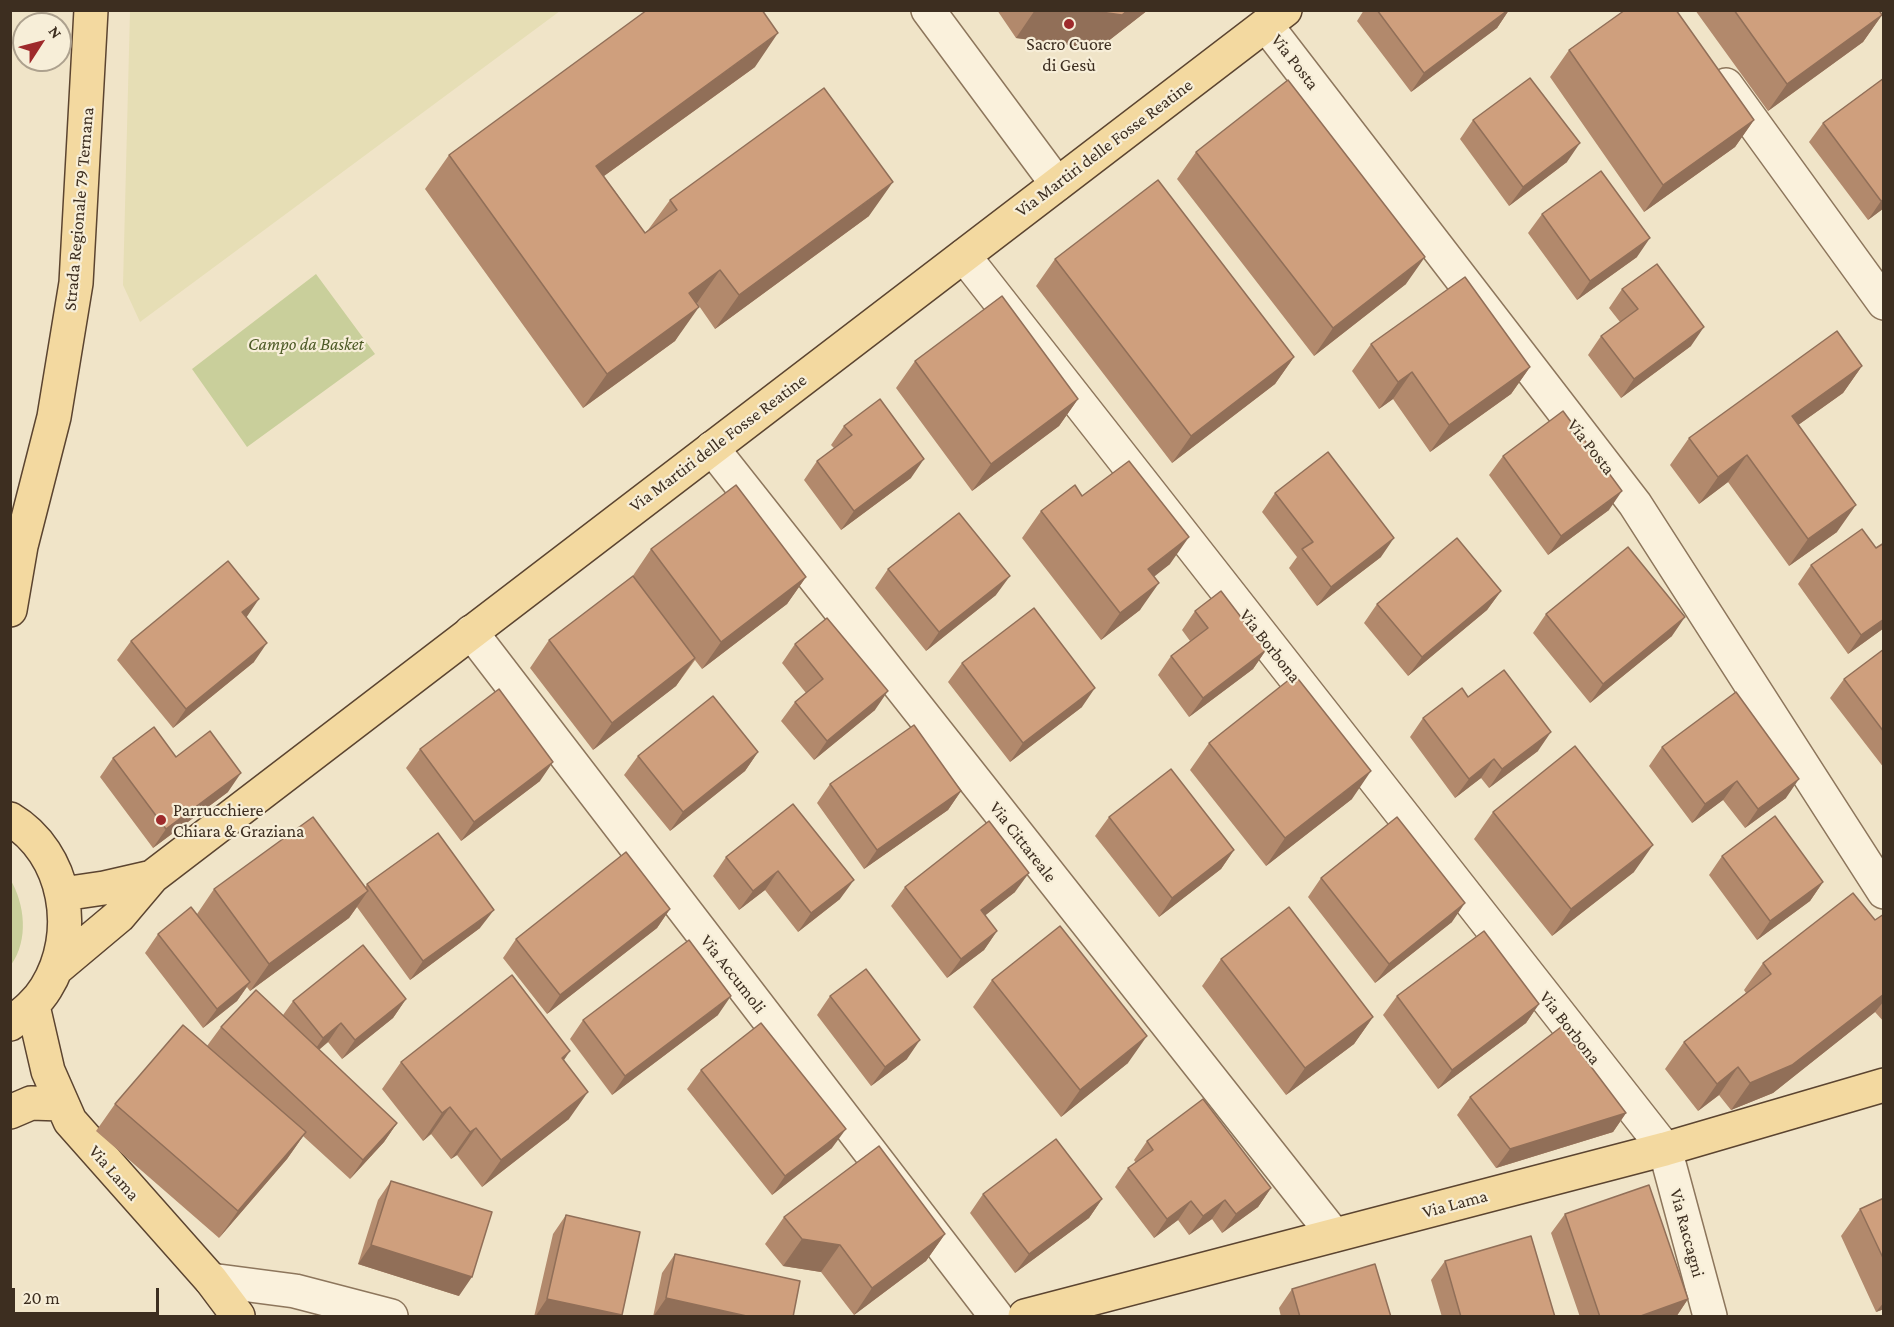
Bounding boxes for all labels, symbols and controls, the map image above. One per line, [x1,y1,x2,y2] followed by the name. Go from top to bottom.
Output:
[12,12,72,72] north arrow
[1062,17,1076,31] marker: Sacro Cuore di Gesù
[45,23,65,42] text: N
[1266,30,1324,94] street label: Via Posta
[1026,33,1112,76] place label: Sacro Cuore di Gesù
[1011,74,1197,222] street label: Via Martiri delle Fosse Reatine
[59,106,99,312] street label: Strada Regionale 79 Ternana
[248,333,364,355] park label: Campo da Basket
[625,369,811,517] street label: Via Martiri delle Fosse Reatine
[1562,415,1620,479] street label: Via Posta
[1235,605,1305,687] street label: Via Borbona
[985,797,1061,887] street label: Via Cittareale
[173,799,304,842] place label: Parrucchiere Chiara & Graziana
[154,813,168,827] marker: Parrucchiere Chiara & Graziana
[696,930,770,1018] street label: Via Accumoli
[1535,987,1605,1069] street label: Via Borbona
[84,1141,144,1205] street label: Via Lama
[1420,1185,1490,1223] street label: Via Lama
[1665,1186,1709,1280] street label: Via Raccagni
[15,1276,162,1314] scale bar
[23,1288,60,1308] text: 20 m

